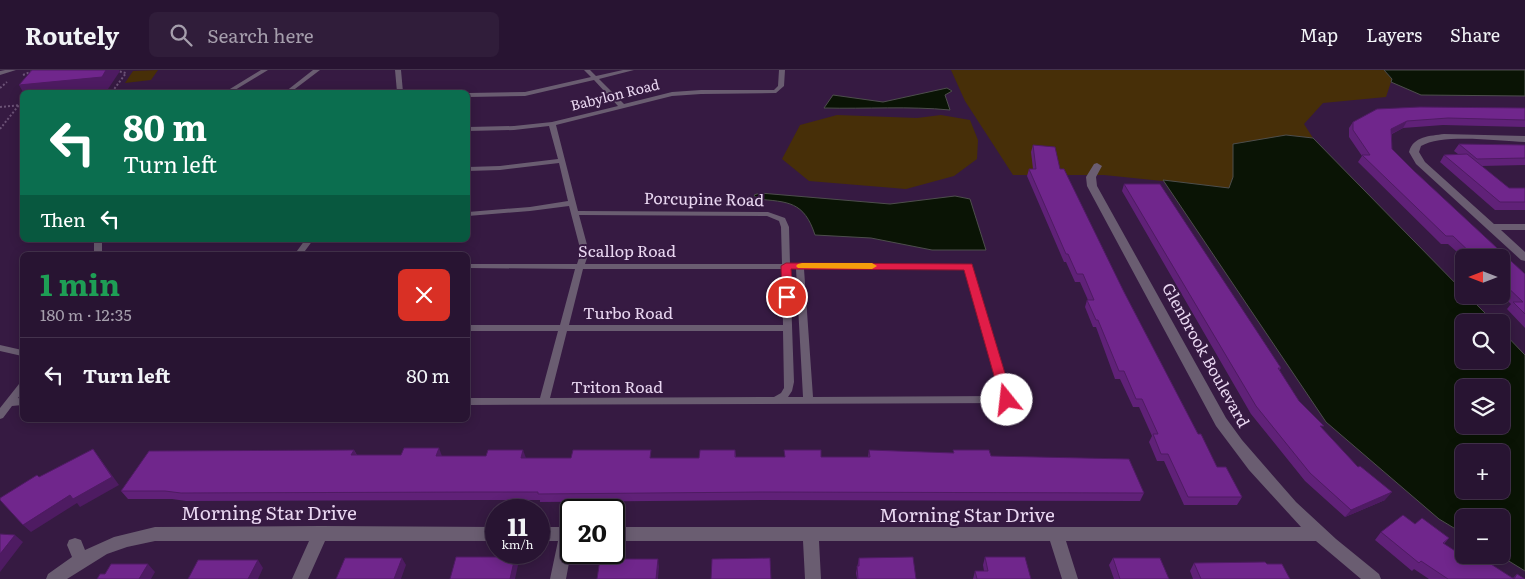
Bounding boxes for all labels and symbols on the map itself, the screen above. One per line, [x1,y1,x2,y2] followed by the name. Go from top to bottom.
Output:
[568,73,662,115] street label: Babylon Road
[644,185,765,211] street label: Porcupine Road
[578,238,676,262] street label: Scallop Road
[1455,249,1510,304] north arrow
[766,276,808,318] pin
[1157,278,1257,431] street label: Glenbrook Boulevard
[583,300,673,324] street label: Turbo Road
[980,373,1032,425] position arrow
[571,374,663,398] street label: Triton Road
[181,498,357,526] street label: Morning Star Drive
[560,499,625,564] speed limit sign: 20
[879,500,1055,528] street label: Morning Star Drive

